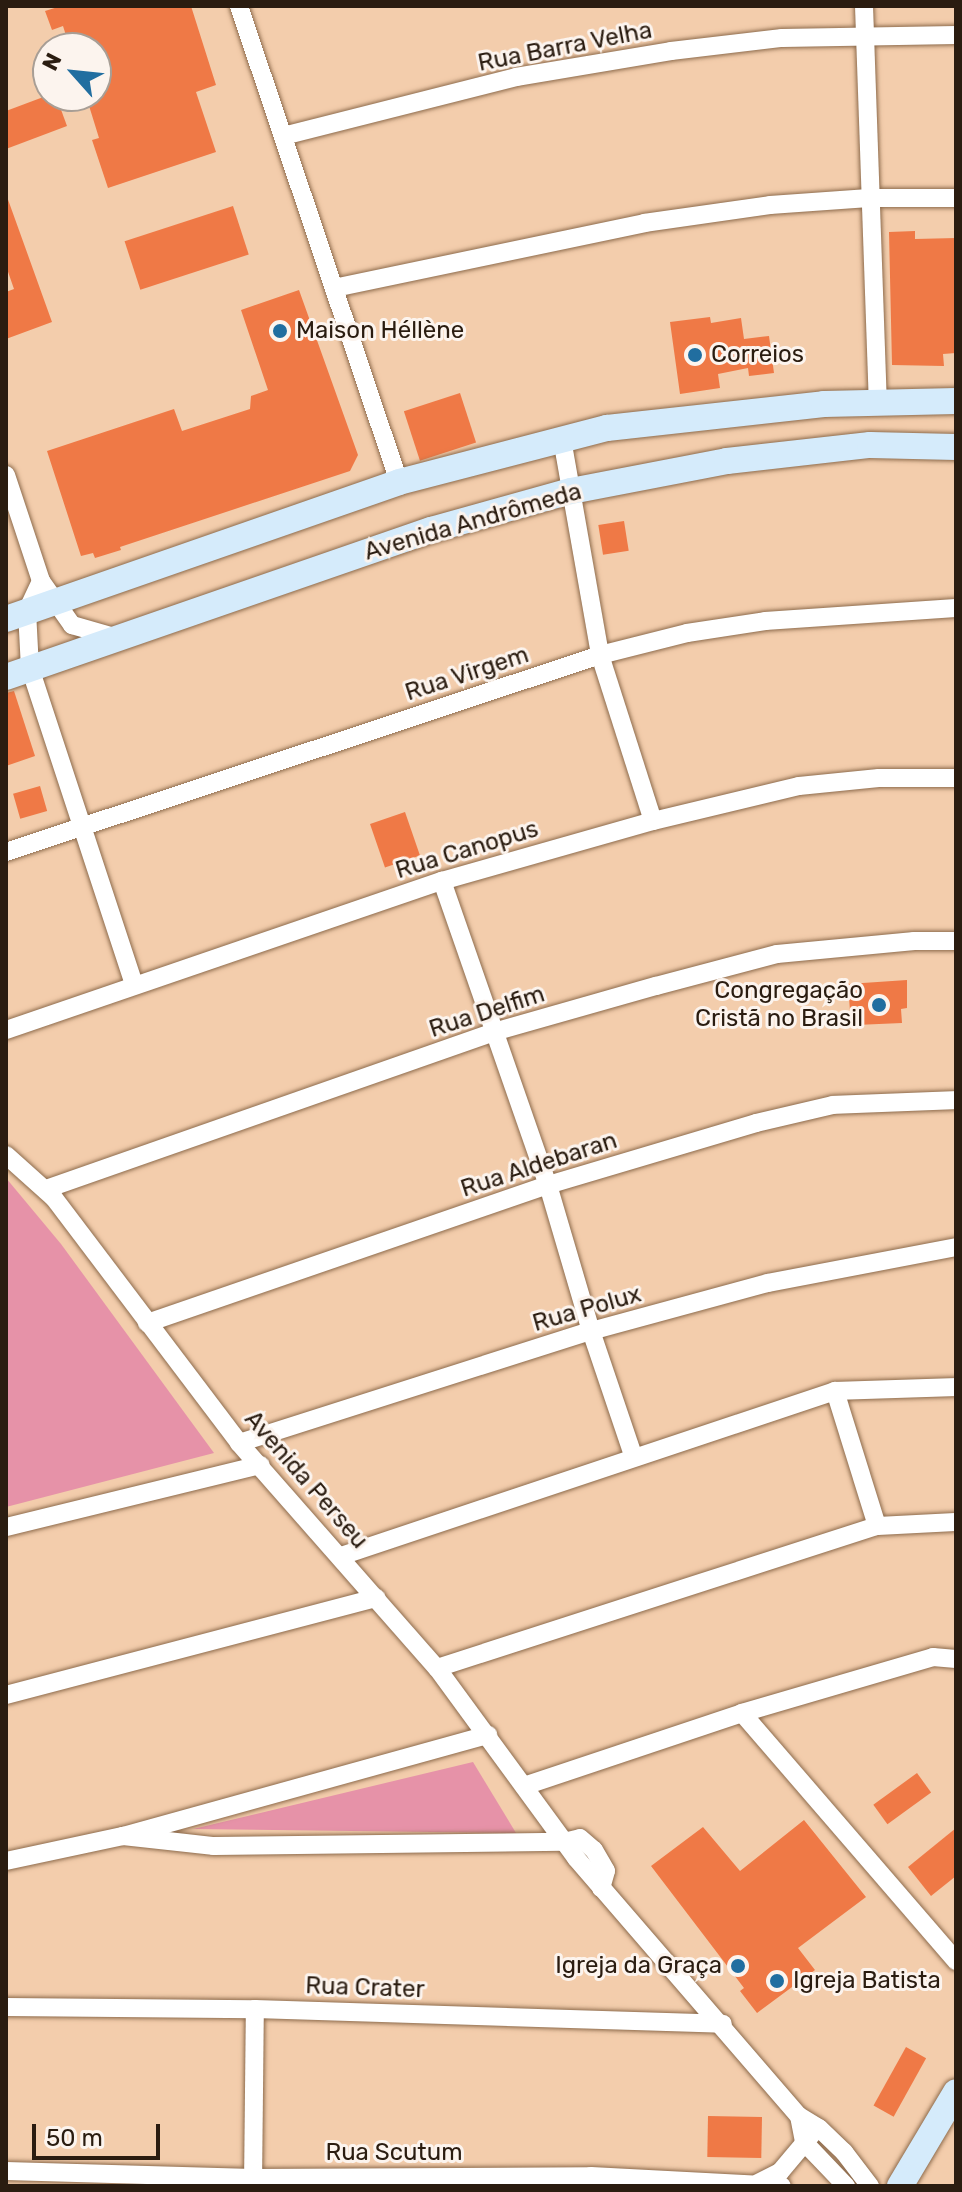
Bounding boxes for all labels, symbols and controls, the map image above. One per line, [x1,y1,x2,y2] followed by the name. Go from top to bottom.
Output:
[475,16,655,78] street label: Rua Barra Velha
[32,32,112,112] north arrow
[36,49,68,75] text: N
[296,317,464,345] place label: Maison Héllène
[271,322,289,340] marker: Maison Héllène
[711,341,804,369] place label: Correios
[686,346,704,364] marker: Correios
[361,477,585,567] street label: Avenida Andrômeda
[401,640,533,708] street label: Rua Virgem
[392,815,542,885] street label: Rua Canopus
[695,977,863,1033] place label: Congregação Cristã no Brasil
[426,980,548,1044] street label: Rua Delfim
[870,996,888,1014] marker: Congregação Cristã no Brasil
[457,1126,621,1204] street label: Rua Aldebaran
[529,1280,645,1338] street label: Rua Polux
[238,1405,374,1555] street label: Avenida Perseu
[555,1952,722,1980] place label: Igreja da Graça
[729,1957,747,1975] marker: Igreja da Graça
[793,1967,941,1995] place label: Igreja Batista
[305,1972,425,2004] street label: Rua Crater
[768,1972,786,1990] marker: Igreja Batista
[36,2108,164,2158] scale bar
[46,2124,103,2152] text: 50 m
[325,2139,463,2167] street label: Rua Scutum

